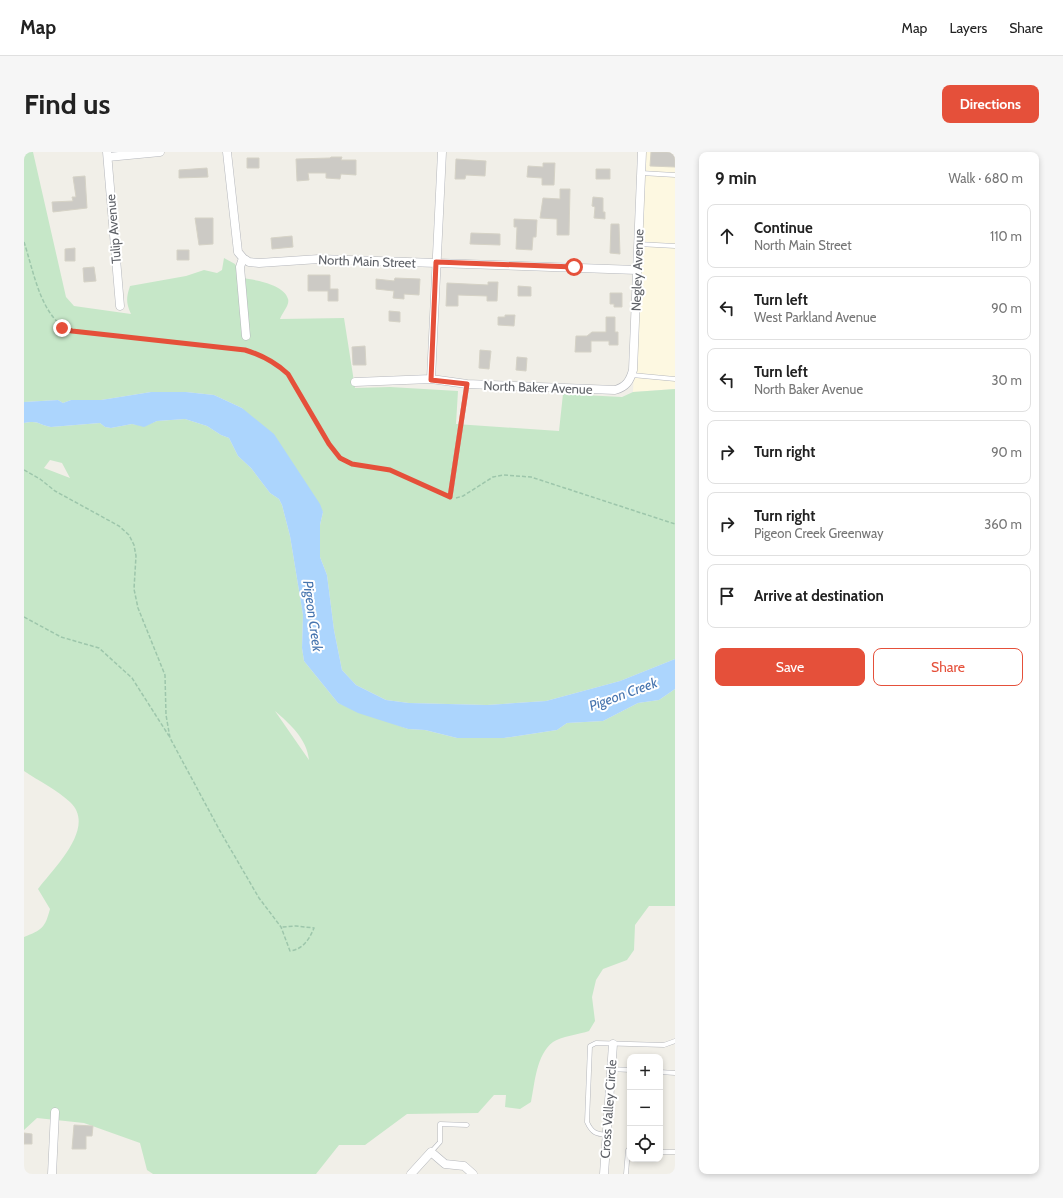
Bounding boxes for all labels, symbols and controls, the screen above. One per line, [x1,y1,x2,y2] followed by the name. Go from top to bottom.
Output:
[20,16,56,39] text: Map
[902,19,927,37] text: Map
[949,19,987,37] text: Layers
[1009,19,1043,37] text: Share
[942,85,1039,123] button: Directions
[24,87,110,121] text: Find us
[715,168,757,188] text: 9 min
[948,170,1023,186] text: Walk · 680 m
[102,193,124,264] street label: Tulip Avenue
[754,219,813,237] text: Continue
[716,225,738,247] icon: ahead
[628,228,646,311] street label: Negley Avenue
[990,228,1022,244] text: 110 m
[754,237,852,253] text: North Main Street
[318,251,417,271] street label: North Main Street
[565,258,583,276] route start
[754,291,808,309] text: Turn left
[716,297,738,319] icon: left
[991,300,1022,316] text: 90 m
[754,309,877,325] text: West Parkland Avenue
[53,319,71,337] route end
[754,363,808,381] text: Turn left
[716,369,738,391] icon: left
[992,372,1022,388] text: 30 m
[483,377,593,397] street label: North Baker Avenue
[754,381,863,397] text: North Baker Avenue
[716,441,738,463] icon: right
[754,443,815,461] text: Turn right
[991,444,1022,460] text: 90 m
[754,507,815,525] text: Turn right
[716,513,738,535] icon: right
[984,516,1022,532] text: 360 m
[754,525,884,541] text: Pigeon Creek Greenway
[299,579,327,654] water label: Pigeon Creek
[716,585,738,607] icon: arrive
[754,587,884,605] text: Arrive at destination
[715,648,865,686] button: Save
[873,648,1023,686] button: Share
[586,673,661,715] water label: Pigeon Creek
[627,1054,663,1162] map controls
[627,1054,663,1090] button: +
[597,1059,619,1159] street label: Cross Valley Circle
[627,1090,663,1126] button: −
[627,1126,663,1162] button: locate

